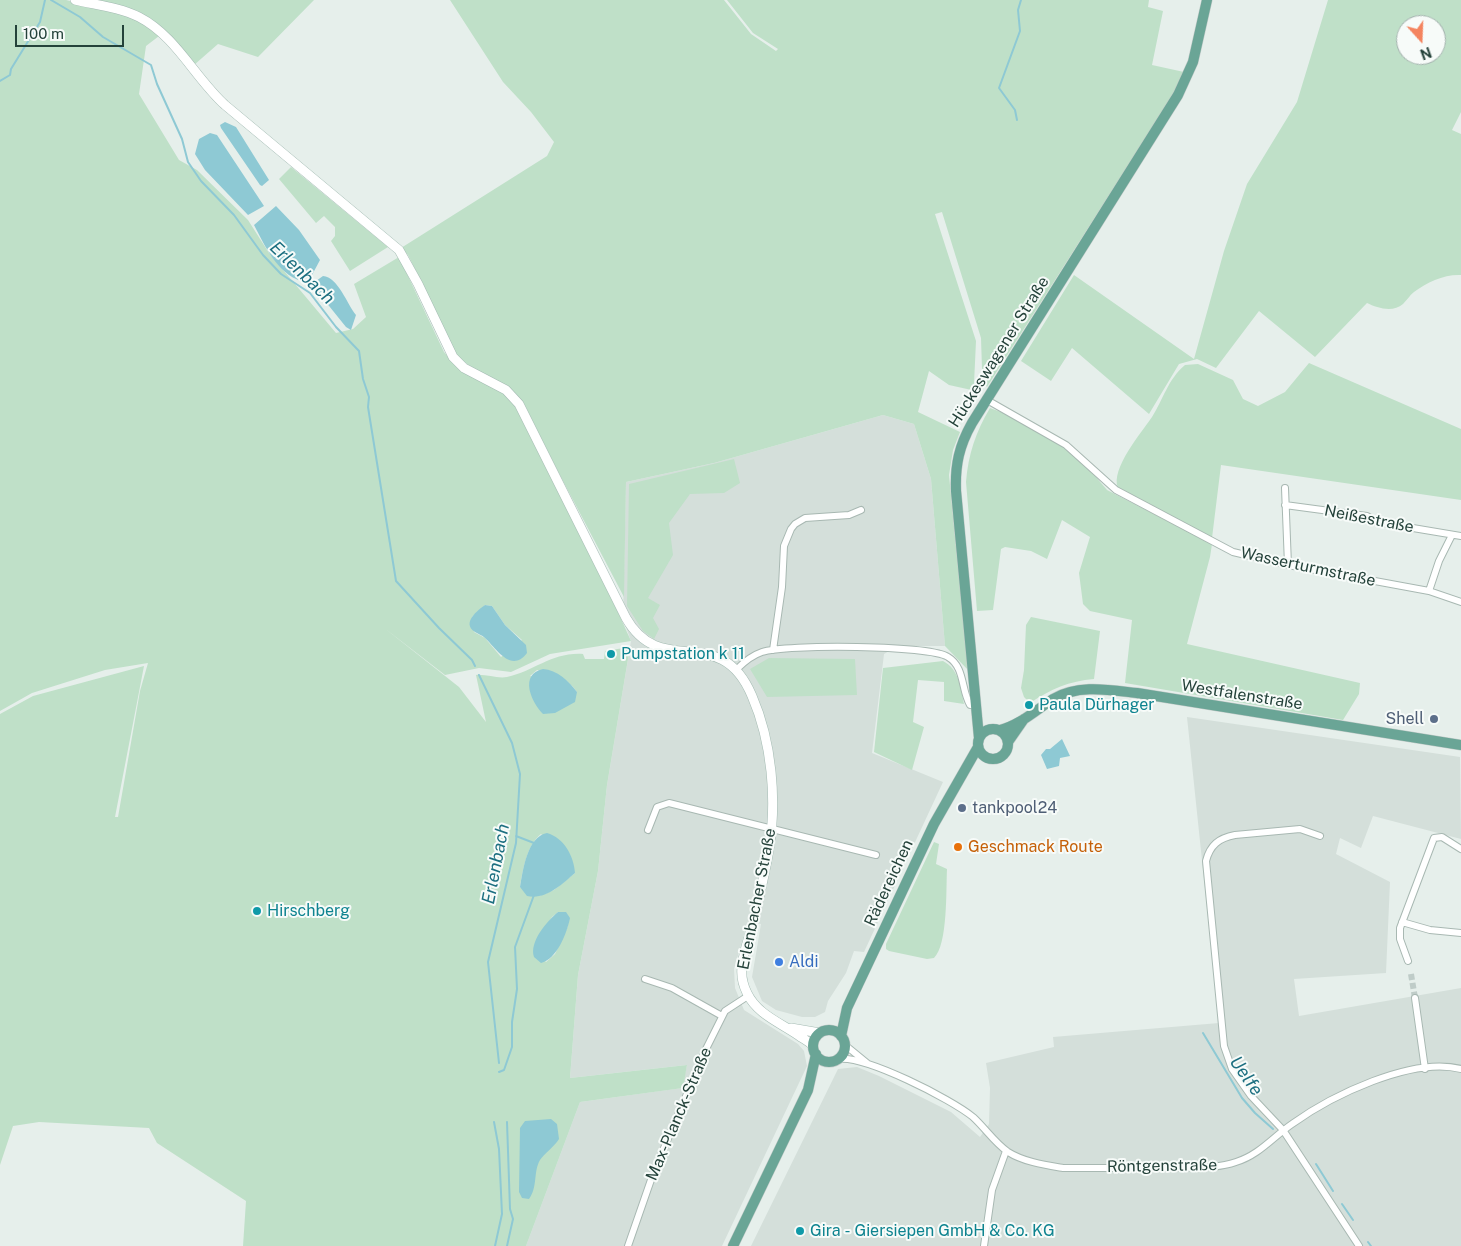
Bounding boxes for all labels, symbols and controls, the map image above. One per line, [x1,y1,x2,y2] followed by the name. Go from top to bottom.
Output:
[18,15,126,47] scale bar
[1396,15,1446,65] north arrow
[23,25,64,42] text: 100 m
[1418,44,1434,63] text: N
[265,237,339,309] water label: Erlenbach
[945,273,1053,431] street label: Hückeswagener Straße
[1323,501,1415,537] street label: Neißestraße
[1239,543,1377,591] street label: Wasserturmstraße
[621,644,745,664] place label: Pumpstation k 11
[605,648,617,660] marker: Pumpstation k 11
[1180,676,1304,714] street label: Westfalenstraße
[1039,695,1155,715] place label: Paula Dürhager
[1023,699,1035,711] marker: Paula Dürhager
[1386,709,1424,729] place label: Shell
[1428,713,1440,725] marker: Shell
[972,798,1057,818] place label: tankpool24
[956,802,968,814] marker: tankpool24
[478,822,514,906] water label: Erlenbach
[734,827,780,971] street label: Erlenbacher Straße
[861,837,917,929] street label: Rädereichen
[968,837,1103,857] place label: Geschmack Route
[952,841,964,853] marker: Geschmack Route
[267,901,350,921] place label: Hirschberg
[251,905,263,917] marker: Hirschberg
[789,952,818,972] place label: Aldi
[773,956,785,968] marker: Aldi
[642,1044,716,1184] street label: Max-Planck-Straße
[1225,1052,1267,1100] water label: Uelfe
[1107,1155,1217,1177] street label: Röntgenstraße
[810,1221,1055,1241] place label: Gira - Giersiepen GmbH & Co. KG
[794,1225,806,1237] marker: Gira - Giersiepen GmbH & Co. KG

